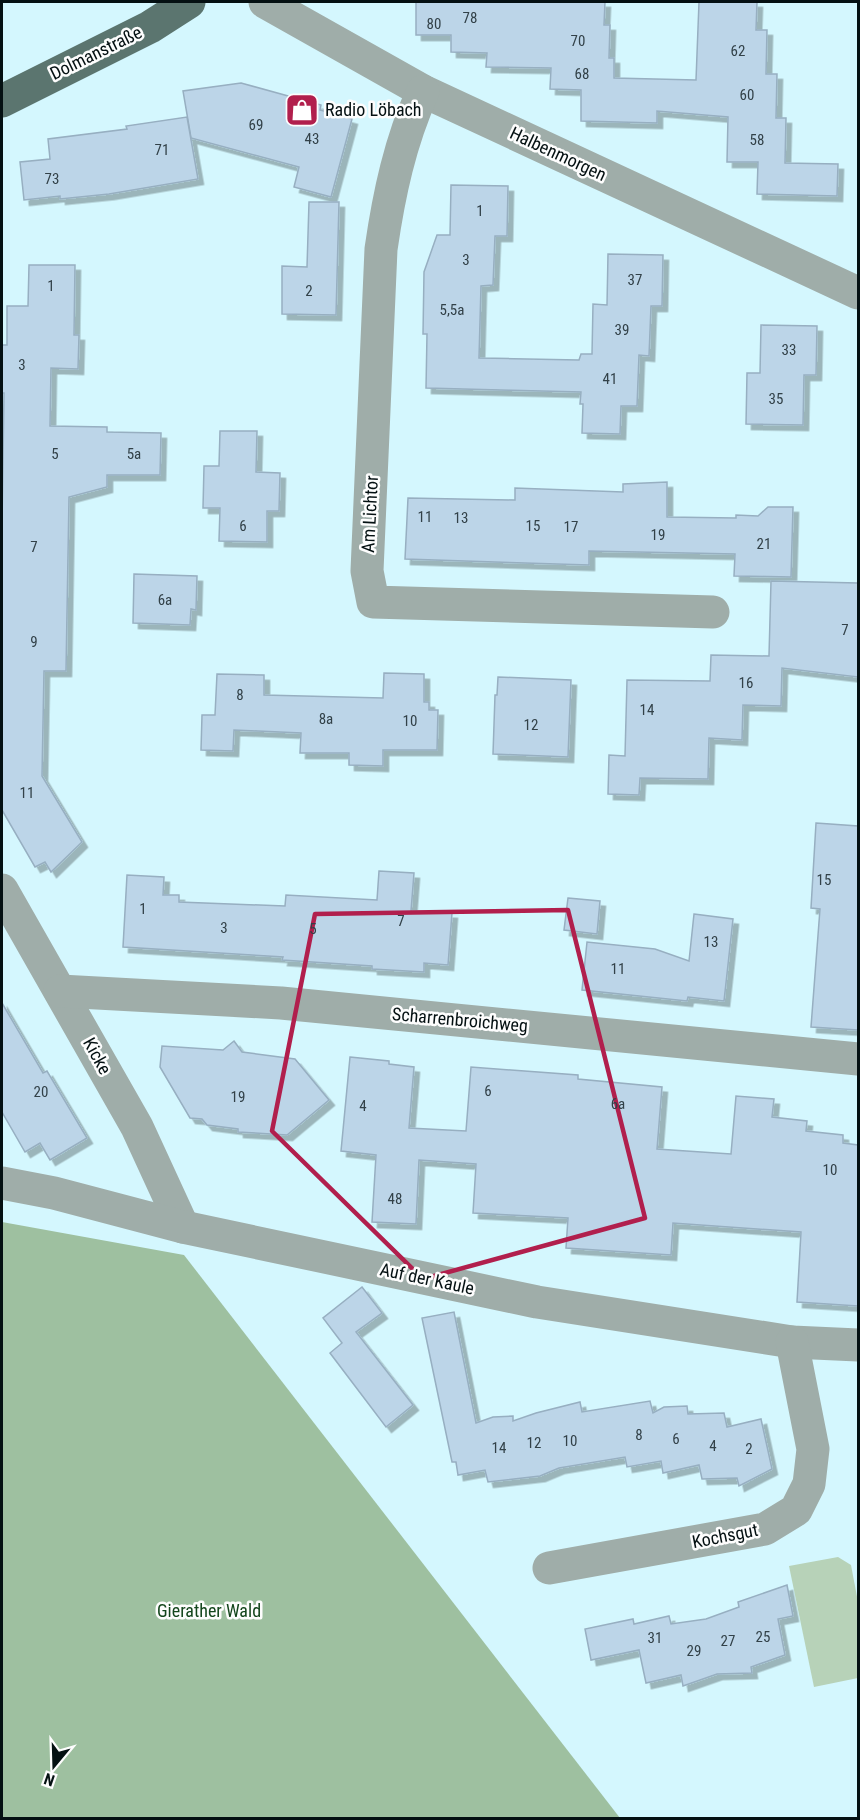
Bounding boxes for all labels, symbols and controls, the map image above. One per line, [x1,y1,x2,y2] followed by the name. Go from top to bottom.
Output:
[463,9,477,27] house number: 78
[427,15,441,33] house number: 80
[46,21,145,84] street label: Dolmanstraße
[571,32,585,50] house number: 70
[731,42,745,60] house number: 62
[575,65,589,83] house number: 68
[740,86,754,104] house number: 60
[284,92,320,128] shop icon: Radio Löbach
[325,99,422,120] place label: Radio Löbach
[249,116,263,134] house number: 69
[507,122,610,185] street label: Halbenmorgen
[305,130,319,148] house number: 43
[750,131,764,149] house number: 58
[155,141,169,159] house number: 71
[45,170,59,188] house number: 73
[476,202,484,220] house number: 1
[462,251,470,269] house number: 3
[628,271,642,289] house number: 37
[47,277,55,295] house number: 1
[305,282,313,300] house number: 2
[440,301,464,319] house number: 5,5a
[615,321,629,339] house number: 39
[782,341,796,359] house number: 33
[18,356,26,374] house number: 3
[603,370,617,388] house number: 41
[769,390,783,408] house number: 35
[51,445,59,463] house number: 5
[127,445,141,463] house number: 5a
[357,474,382,553] street label: Am Lichtor
[418,508,432,526] house number: 11
[454,509,468,527] house number: 13
[239,517,247,535] house number: 6
[526,517,540,535] house number: 15
[564,518,578,536] house number: 17
[651,526,665,544] house number: 19
[757,535,771,553] house number: 21
[30,538,38,556] house number: 7
[158,591,172,609] house number: 6a
[841,621,849,639] house number: 7
[30,633,38,651] house number: 9
[739,674,753,692] house number: 16
[236,686,244,704] house number: 8
[640,701,654,719] house number: 14
[319,710,333,728] house number: 8a
[403,712,417,730] house number: 10
[524,716,538,734] house number: 12
[20,784,34,802] house number: 11
[817,871,831,889] house number: 15
[139,900,147,918] house number: 1
[397,912,405,930] house number: 7
[220,919,228,937] house number: 3
[309,920,317,938] house number: 5
[704,933,718,951] house number: 13
[611,960,625,978] house number: 11
[391,1003,529,1036] street label: Scharrenbroichweg
[79,1034,116,1078] street label: Kicke
[484,1082,492,1100] house number: 6
[34,1083,48,1101] house number: 20
[231,1088,245,1106] house number: 19
[611,1095,625,1113] house number: 6a
[359,1097,367,1115] house number: 4
[823,1161,837,1179] house number: 10
[388,1190,402,1208] house number: 48
[378,1258,476,1299] street label: Auf der Kaule
[635,1426,643,1444] house number: 8
[672,1430,680,1448] house number: 6
[563,1432,577,1450] house number: 10
[527,1434,541,1452] house number: 12
[709,1437,717,1455] house number: 4
[492,1439,506,1457] house number: 14
[745,1440,753,1458] house number: 2
[690,1519,760,1552] street label: Kochsgut
[157,1600,261,1621] park label: Gierather Wald
[756,1628,770,1646] house number: 25
[648,1629,662,1647] house number: 31
[721,1632,735,1650] house number: 27
[687,1642,701,1660] house number: 29
[24,1736,84,1796] north arrow
[42,1769,57,1790] text: N

